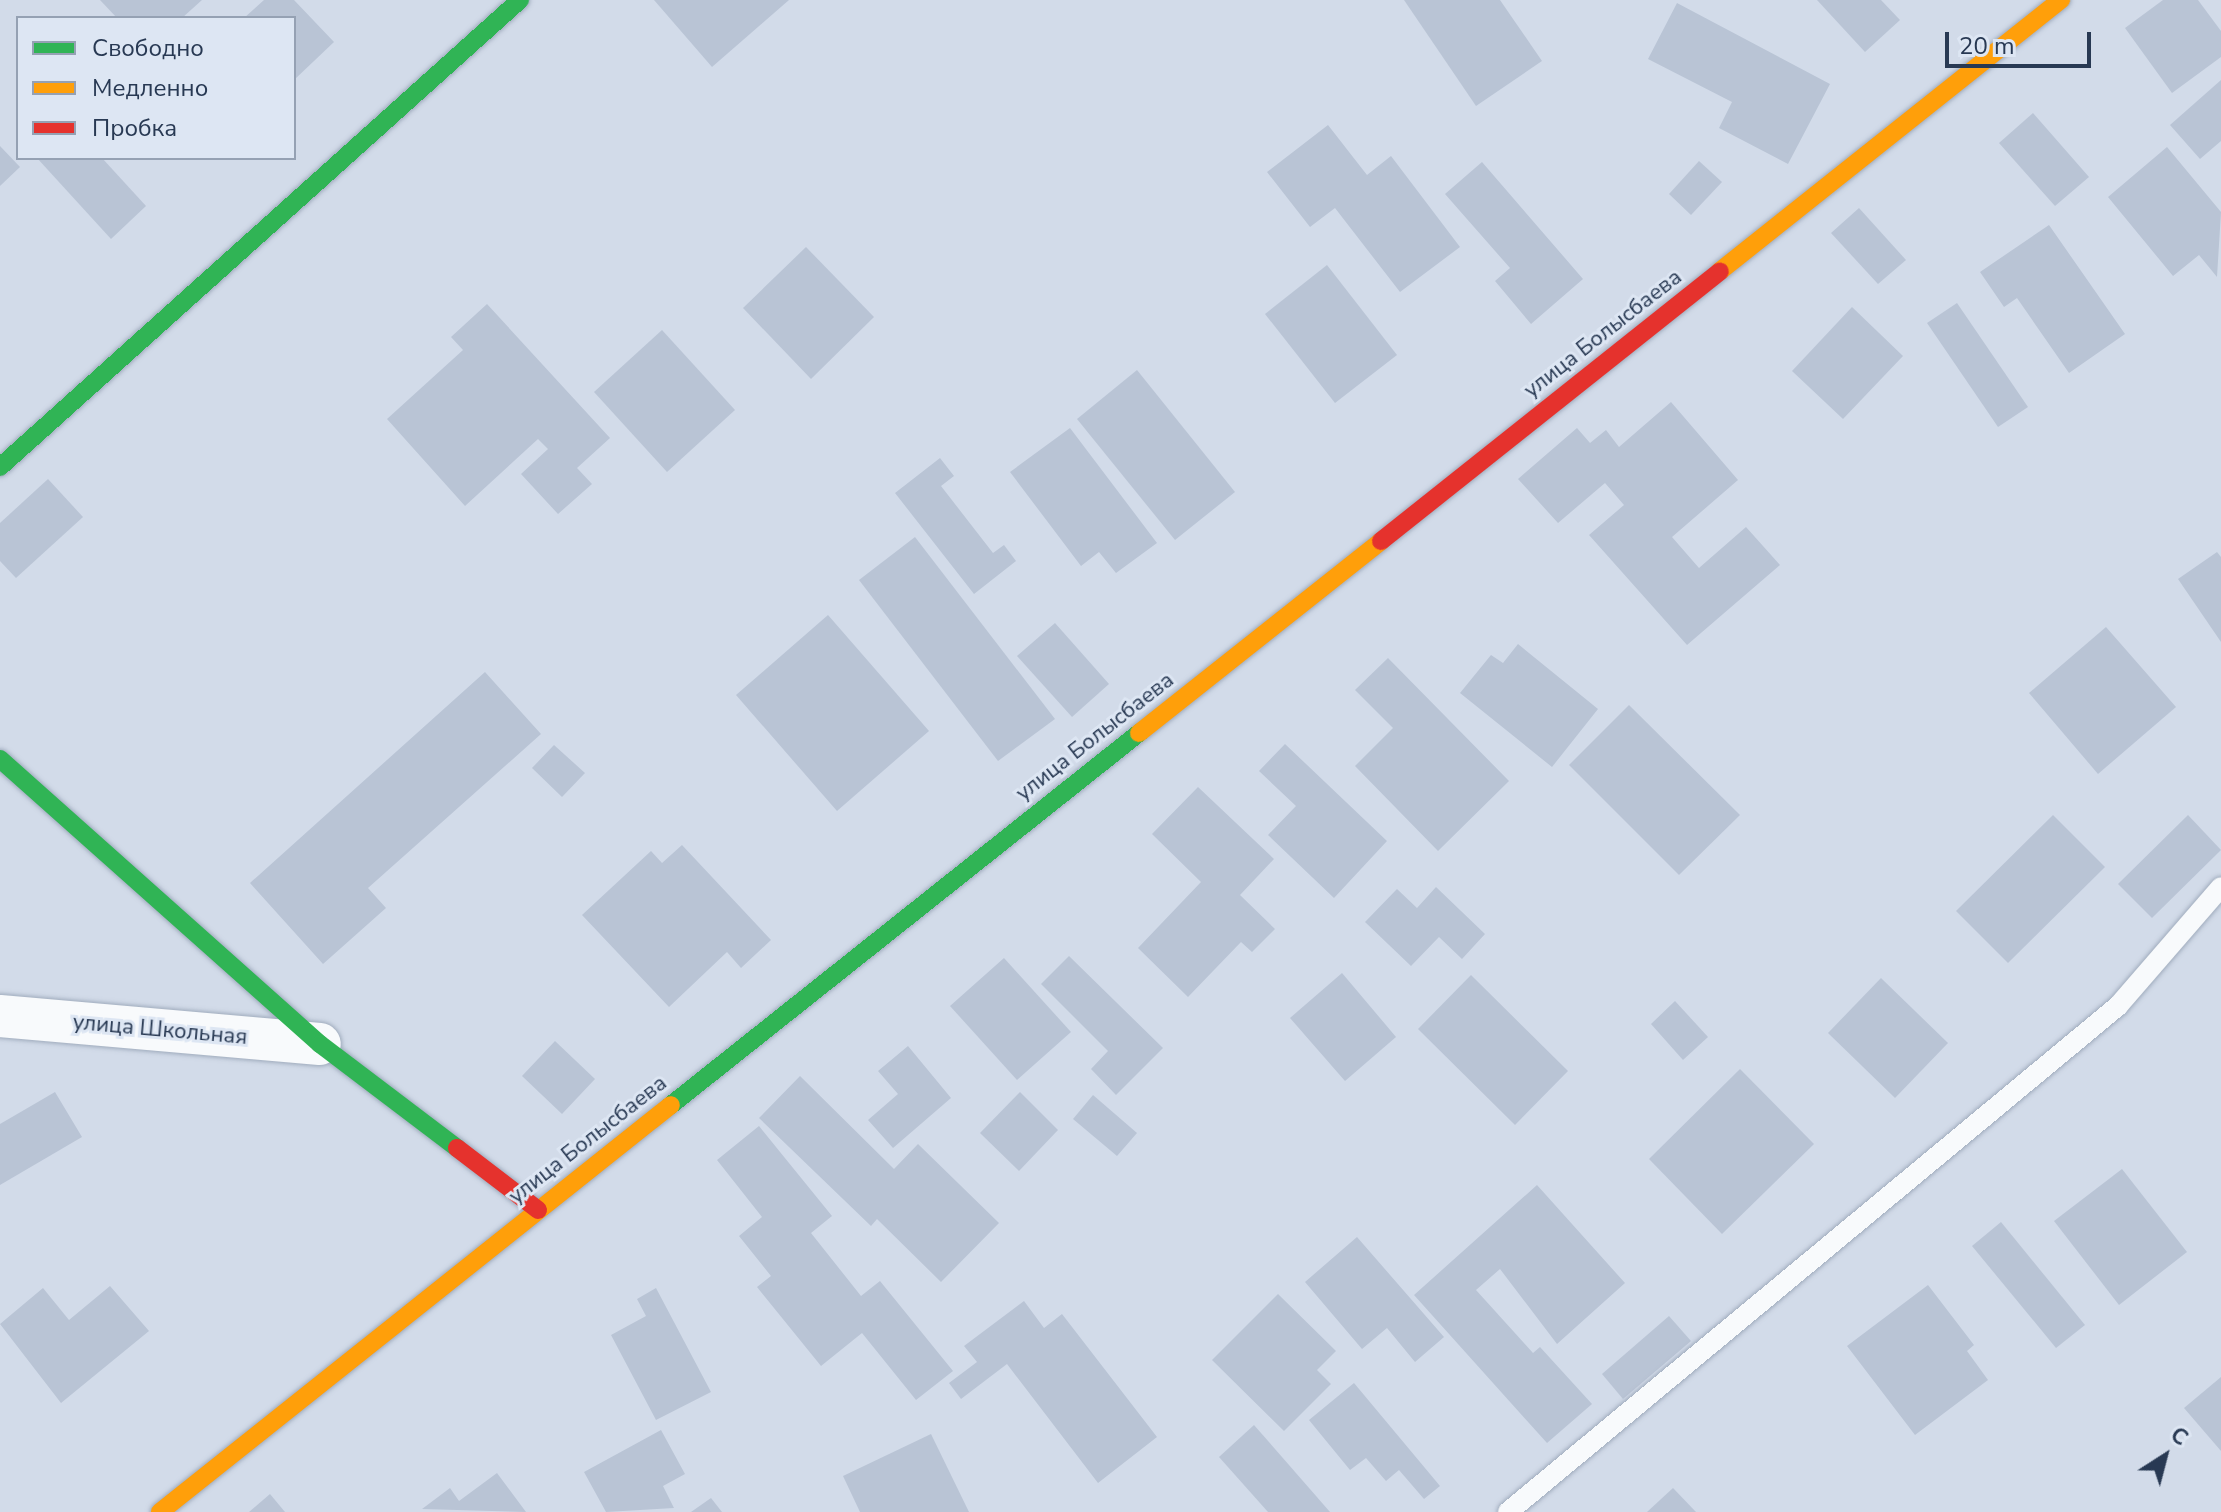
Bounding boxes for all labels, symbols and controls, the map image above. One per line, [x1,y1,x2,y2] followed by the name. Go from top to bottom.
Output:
[16,16,296,160] legend
[1949,16,2095,66] scale bar
[1959,30,2015,62] text: 20 m
[92,32,204,64] text: Свободно
[92,72,208,104] text: Медленно
[92,112,177,144] text: Пробка
[1519,264,1687,404] street label: улица Болысбаева
[1011,667,1179,807] street label: улица Болысбаева
[72,1009,248,1051] street label: улица Школьная
[504,1070,672,1210] street label: улица Болысбаева
[2125,1416,2205,1496] north arrow
[2164,1420,2194,1453] text: С

